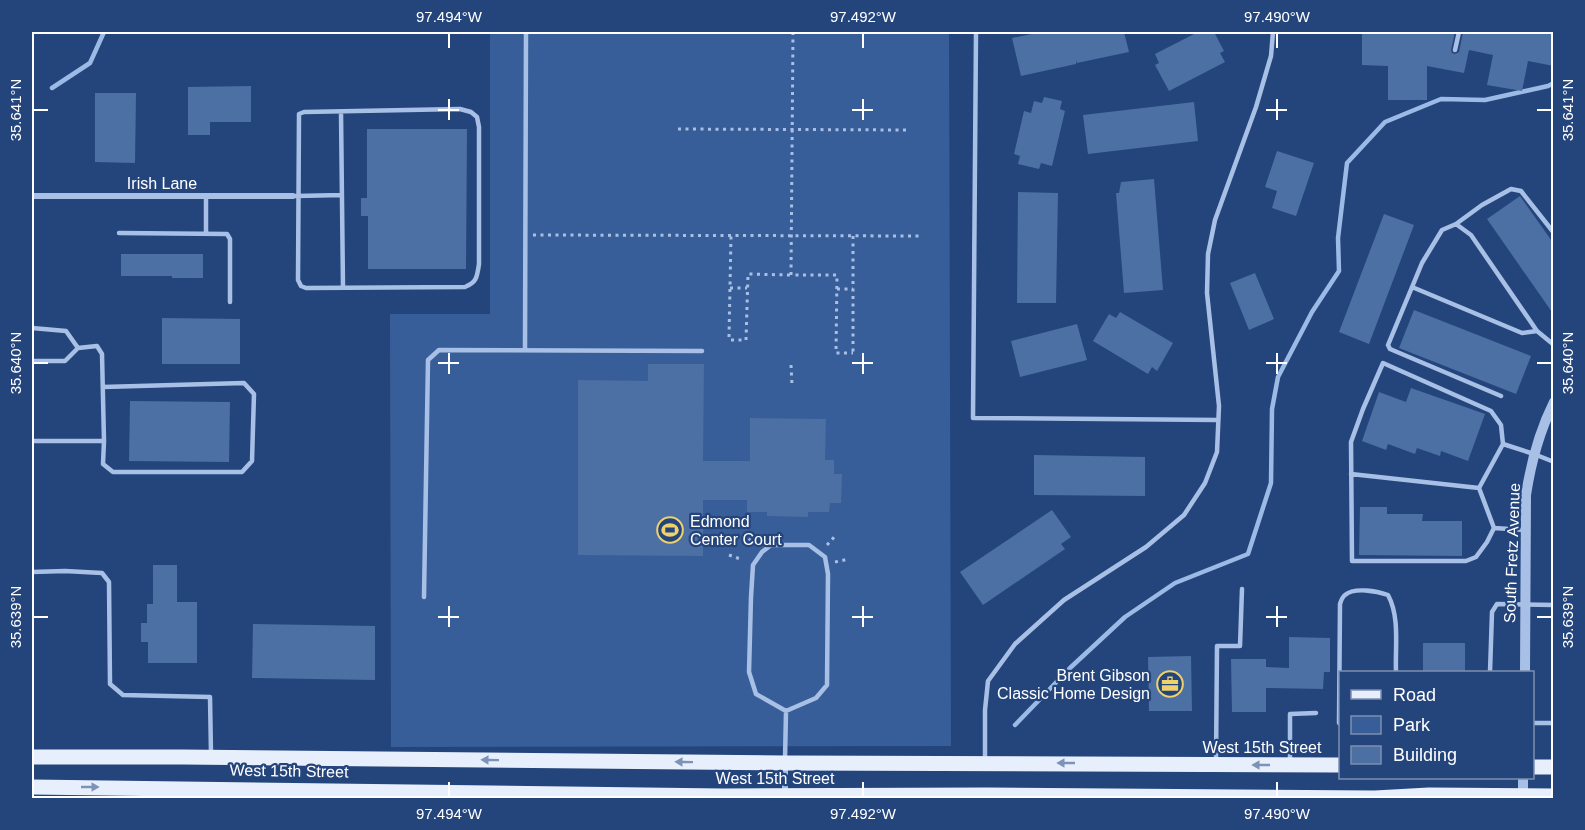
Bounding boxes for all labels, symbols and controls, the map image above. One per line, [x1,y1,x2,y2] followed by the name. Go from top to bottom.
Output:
[416,8,483,25] text: 97.494°W
[830,8,897,25] text: 97.492°W
[1244,8,1311,25] text: 97.490°W
[7,79,24,141] text: 35.641°N
[1559,79,1576,141] text: 35.641°N
[127,175,197,192] street label: Irish Lane
[7,332,24,394] text: 35.640°N
[1559,332,1576,394] text: 35.640°N
[1501,483,1523,623] street label: South Fretz Avenue
[690,513,782,548] place label: Edmond Center Court
[655,515,685,545] sports icon: Edmond Center Court
[7,586,24,648] text: 35.639°N
[1559,586,1576,648] text: 35.639°N
[997,667,1150,702] place label: Brent Gibson Classic Home Design
[1155,669,1185,699] office icon: Brent Gibson Classic Home Design
[1339,671,1534,779] legend
[1393,685,1436,705] text: Road
[1393,715,1431,735] text: Park
[1203,739,1322,756] street label: West 15th Street
[1393,745,1457,765] text: Building
[480,755,499,765] one-way arrow
[675,757,694,767] one-way arrow
[1057,758,1076,768] one-way arrow
[1252,760,1271,770] one-way arrow
[229,761,349,781] street label: West 15th Street
[716,770,835,787] street label: West 15th Street
[80,782,99,792] one-way arrow
[416,805,483,822] text: 97.494°W
[830,805,897,822] text: 97.492°W
[1244,805,1311,822] text: 97.490°W

